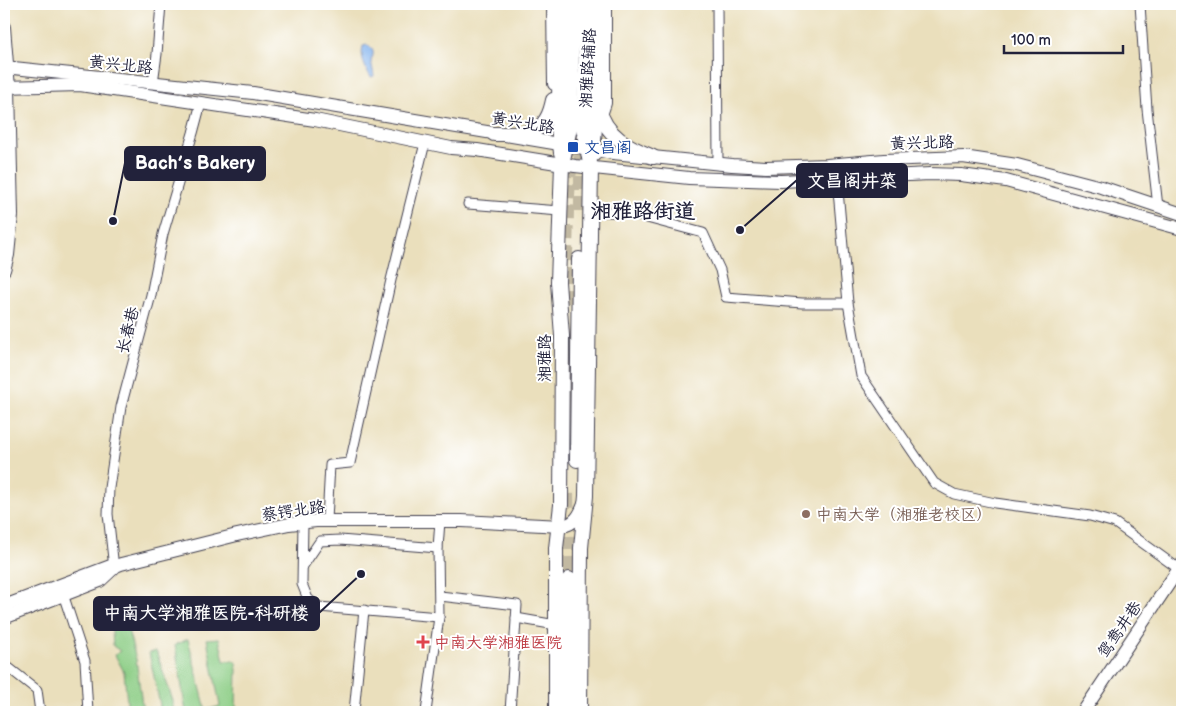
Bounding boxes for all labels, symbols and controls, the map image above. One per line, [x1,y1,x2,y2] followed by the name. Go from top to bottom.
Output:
[1004,22,1122,54] scale bar
[577,28,600,109] street label: 湘雅路辅路
[1011,31,1051,50] text: 100 m
[88,53,154,78] street label: 黄兴北路
[490,109,556,138] street label: 黄兴北路
[890,133,954,154] street label: 黄兴北路
[584,139,632,158] place label: 文昌阁
[566,140,580,154] marker: 文昌阁
[125,147,265,180] callout: Bach’s Bakery
[135,153,256,174] text: Bach’s Bakery
[797,164,907,197] callout: 文昌阁井菜
[807,171,897,192] text: 文昌阁井菜
[591,199,696,224] district label: 湘雅路街道
[113,305,143,356] street label: 长春巷
[536,334,555,382] street label: 湘雅路
[260,498,326,525] street label: 蔡锷北路
[816,506,992,525] place label: 中南大学（湘雅老校区）
[800,508,812,520] marker: 中南大学（湘雅老校区）
[94,597,319,630] callout: 中南大学湘雅医院-科研楼
[1094,598,1146,662] street label: 鸳鸯井巷
[103,603,309,624] text: 中南大学湘雅医院-科研楼
[434,634,562,653] place label: 中南大学湘雅医院
[416,635,430,649] marker: 中南大学湘雅医院

